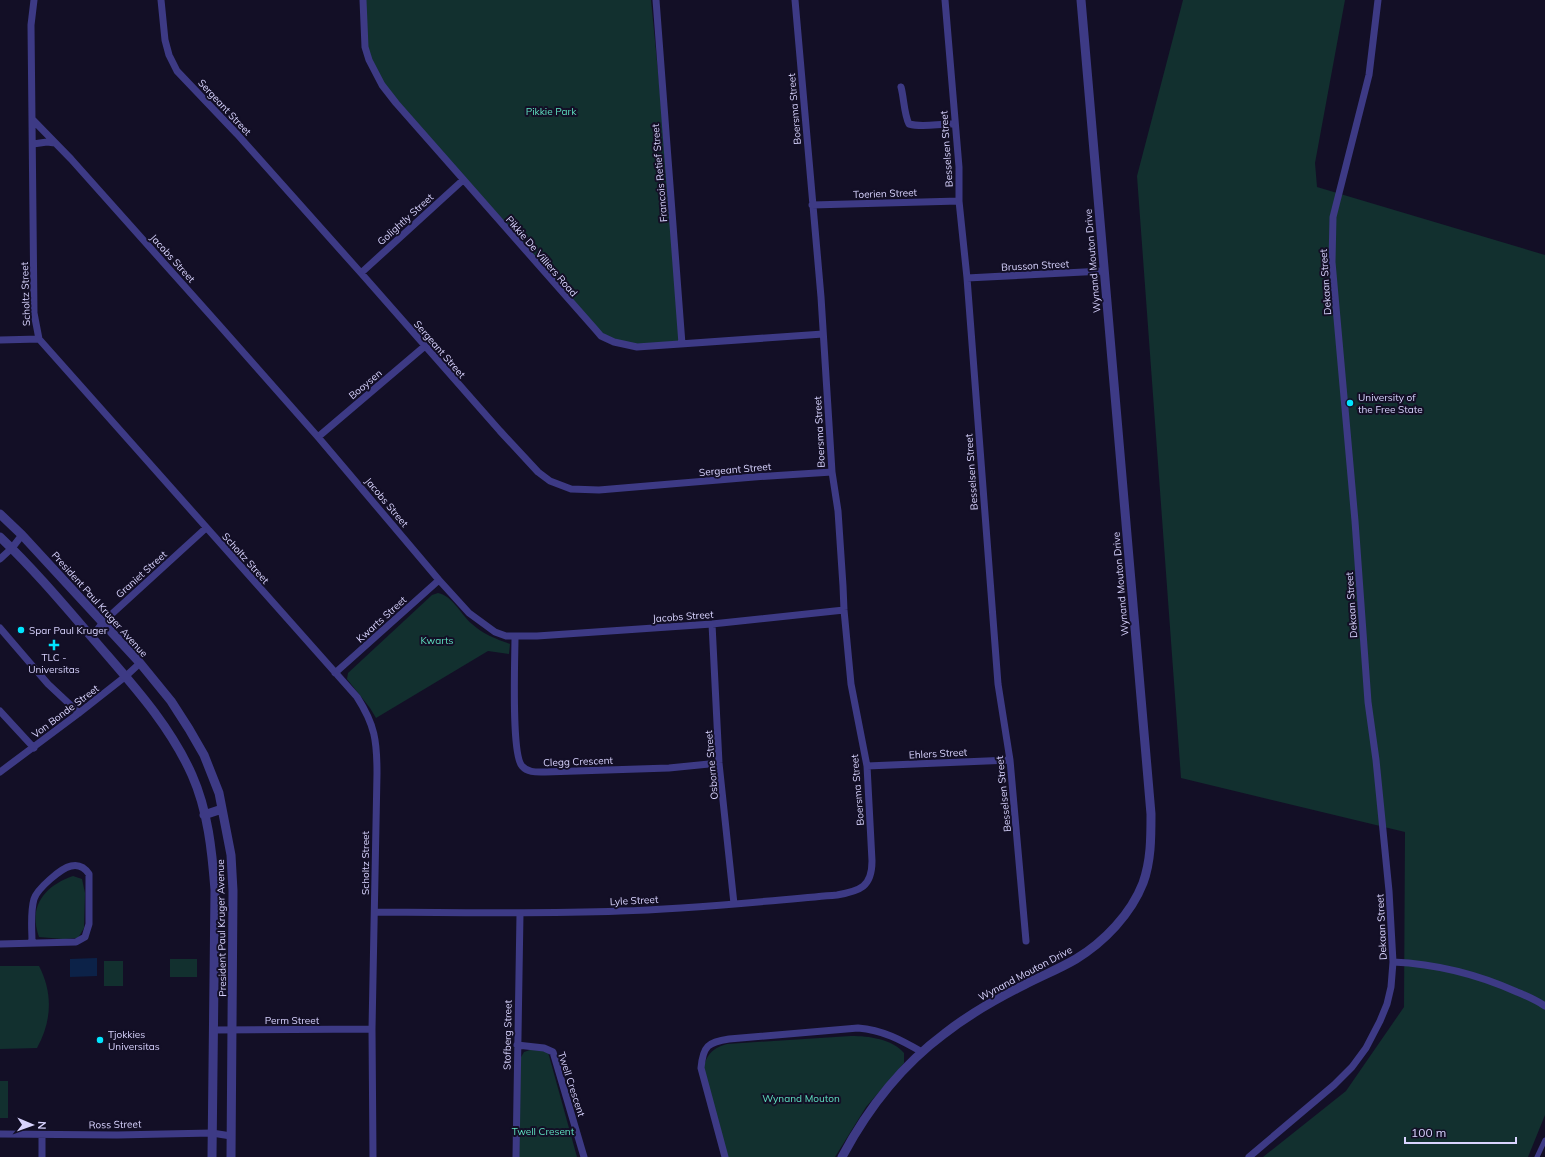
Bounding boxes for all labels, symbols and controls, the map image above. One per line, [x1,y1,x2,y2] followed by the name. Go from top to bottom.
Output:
[785,72,804,145] street label: Boersma Street
[195,76,254,139] street label: Sergeant Street
[526,105,577,118] park label: Pikkie Park
[937,110,956,188] street label: Besselsen Street
[649,123,670,223] street label: Francois Retief Street
[853,186,918,201] street label: Toerien Street
[375,190,436,248] street label: Golightly Street
[1081,208,1104,313] street label: Wynand Mouton Drive
[503,213,580,299] street label: Pikkie De Villiers Road
[147,231,198,286] street label: Jacobs Street
[1317,248,1334,315] street label: Dekaan Street
[1001,257,1070,274] street label: Brusson Street
[18,261,33,326] street label: Scholtz Street
[411,318,469,381] street label: Sergeant Street
[346,367,385,402] street label: Booysen
[1358,391,1423,416] place label: University of the Free State
[811,395,828,468] street label: Boersma Street
[1345,398,1355,408] marker: University of the Free State
[962,433,981,511] street label: Besselsen Street
[698,460,772,479] street label: Sergeant Street
[362,475,412,530] street label: Jacobs Street
[219,530,272,587] street label: Scholtz Street
[1109,531,1132,636] street label: Wynand Mouton Drive
[113,548,170,601] street label: Graniet Street
[49,549,150,660] street label: President Paul Kruger Avenue
[1343,571,1360,638] street label: Dekaan Street
[353,593,410,645] street label: Kwarts Street
[652,608,714,625] street label: Jacobs Street
[29,624,108,637] place label: Spar Paul Kruger
[16,625,26,635] marker: Spar Paul Kruger
[420,634,454,647] park label: Kwarts
[49,640,59,650] marker: TLC - Universitas
[28,651,80,676] place label: TLC - Universitas
[29,682,102,741] street label: Von Bonde Street
[702,729,721,800] street label: Osborne Street
[909,745,968,762] street label: Ehlers Street
[848,753,867,826] street label: Boersma Street
[543,754,614,769] street label: Clegg Crescent
[993,755,1014,833] street label: Besselsen Street
[359,830,372,895] street label: Scholtz Street
[214,859,229,997] street label: President Paul Kruger Avenue
[610,893,659,908] street label: Lyle Street
[1373,893,1390,960] street label: Dekaan Street
[976,943,1074,1004] street label: Wynand Mouton Drive
[500,999,515,1070] street label: Stofberg Street
[265,1014,320,1027] street label: Perm Street
[108,1028,160,1053] place label: Tjokkies Universitas
[95,1035,105,1045] marker: Tjokkies Universitas
[555,1050,588,1119] street label: Twell Crescent
[762,1092,840,1105] park label: Wynand Mouton
[12,1105,52,1145] north arrow
[89,1118,142,1131] street label: Ross Street
[1405,1119,1516,1145] scale bar
[35,1121,49,1130] text: N
[512,1125,575,1138] park label: Twell Cresent
[1411,1125,1446,1140] text: 100 m

